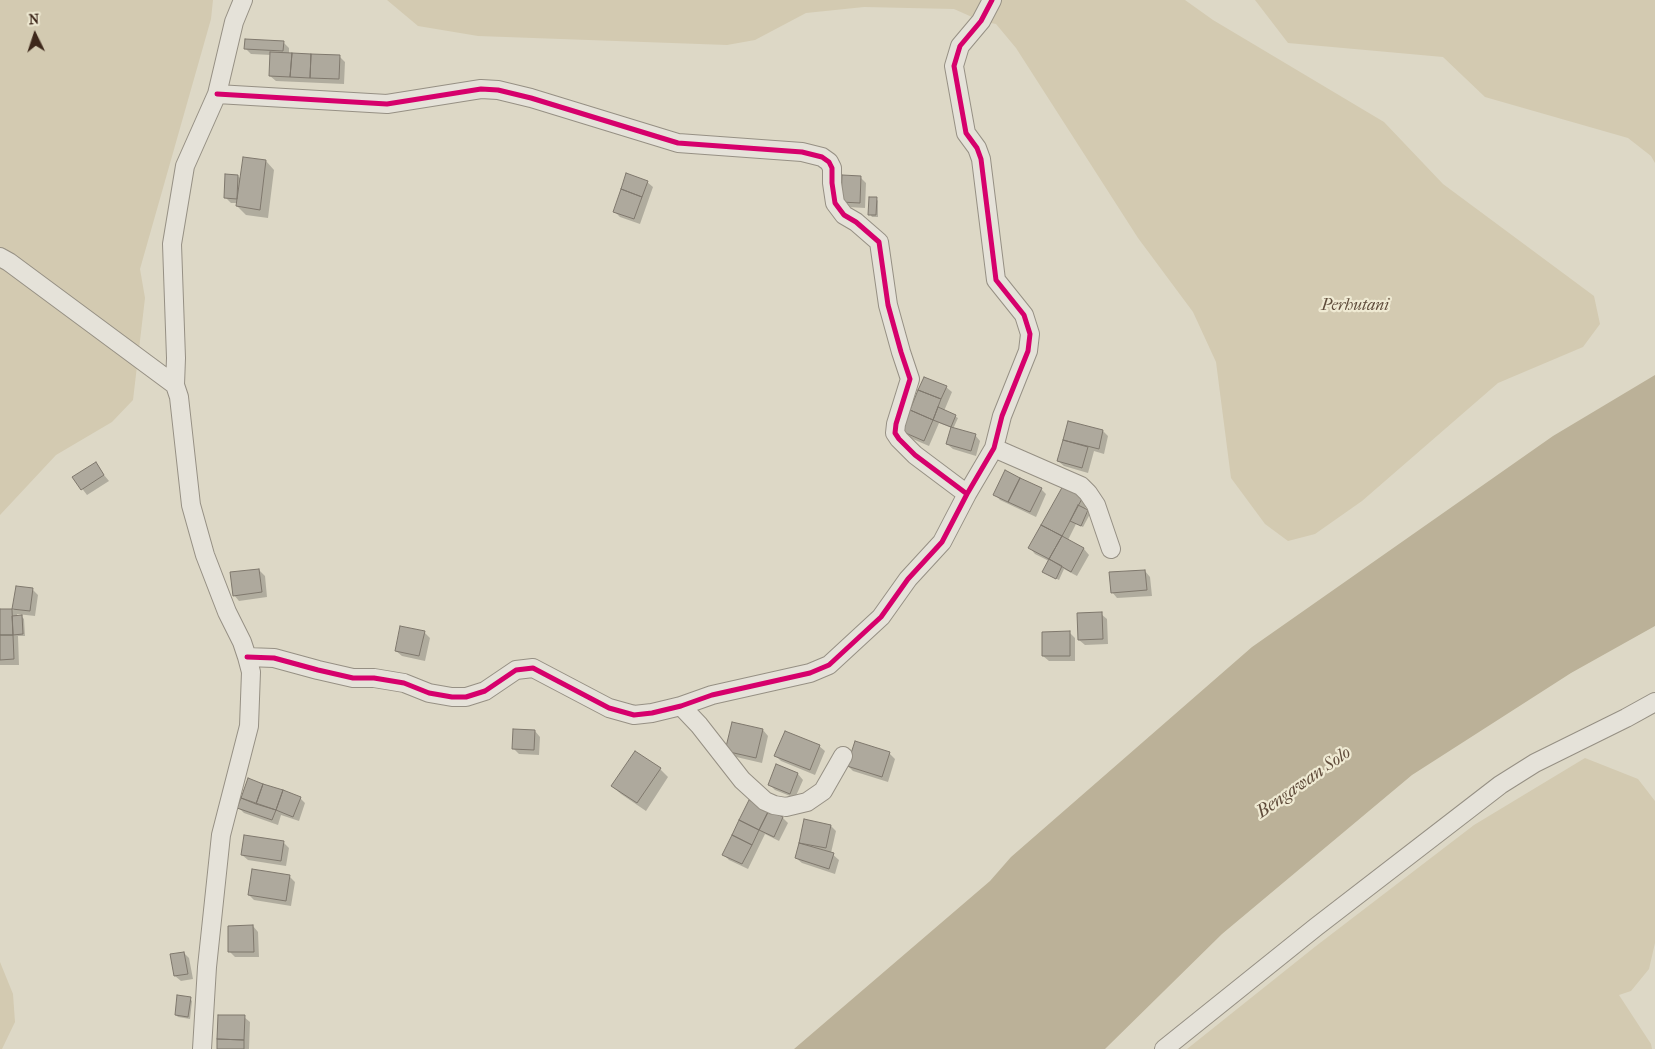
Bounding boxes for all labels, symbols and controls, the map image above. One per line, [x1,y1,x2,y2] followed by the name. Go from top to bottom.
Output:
[10,10,60,60] north arrow
[28,11,40,28] text: N
[1321,296,1389,316] park label: Perhutani
[1253,742,1355,824] water label: Bengawan Solo

